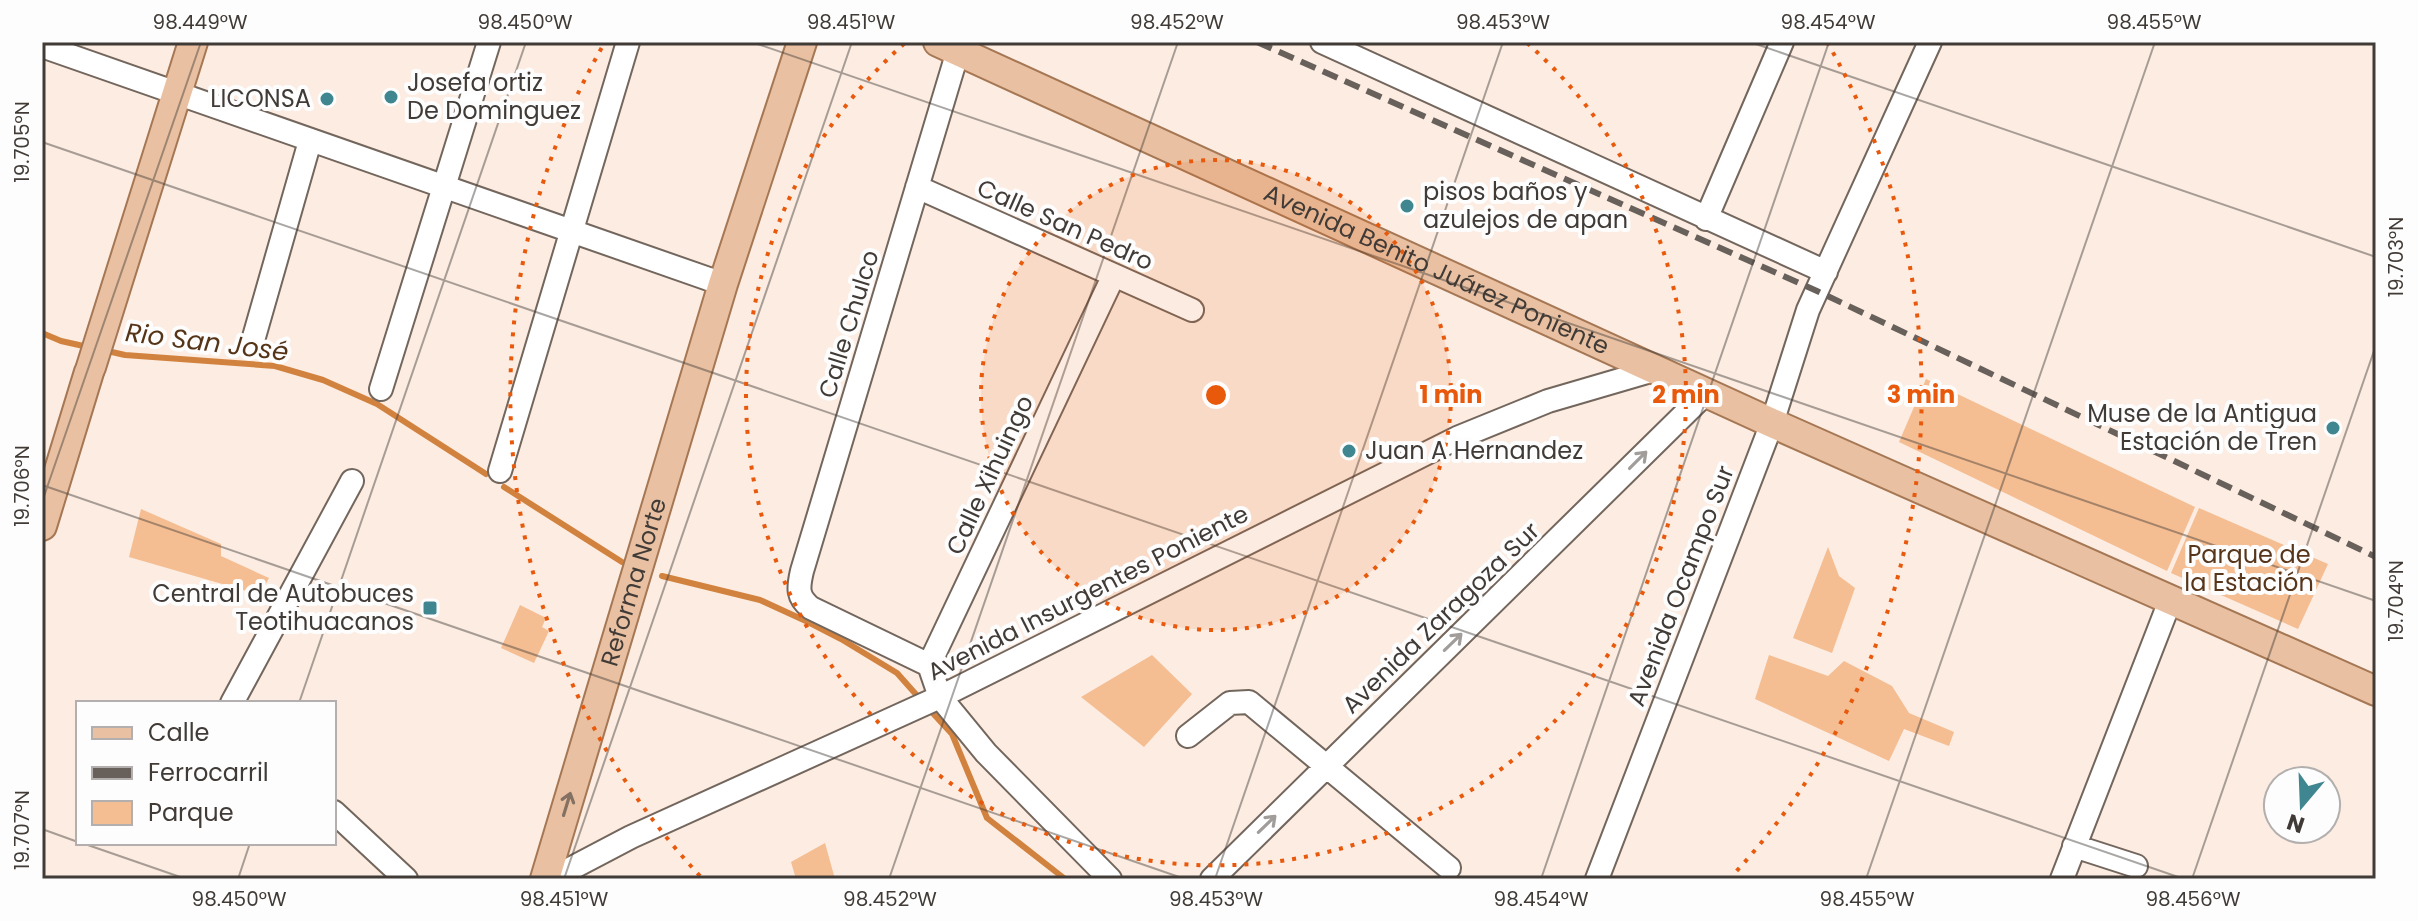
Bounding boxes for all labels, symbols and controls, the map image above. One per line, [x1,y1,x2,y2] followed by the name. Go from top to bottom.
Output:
[153,8,248,36] text: 98.449°W
[478,8,573,36] text: 98.450°W
[807,8,896,36] text: 98.451°W
[1130,8,1224,36] text: 98.452°W
[1456,8,1551,36] text: 98.453°W
[1781,8,1876,36] text: 98.454°W
[2107,8,2202,36] text: 98.455°W
[407,66,581,127] place label: Josefa ortiz De Dominguez
[210,82,311,115] place label: LICONSA
[382,88,400,106] marker: Josefa ortiz De Dominguez
[318,90,336,108] marker: LICONSA
[8,101,36,183] text: 19.705°N
[972,171,1158,278] street label: Calle San Pedro
[1423,175,1628,236] place label: pisos baños y azulejos de apan
[1259,176,1615,362] street label: Avenida Benito Juárez Poniente
[1398,197,1416,215] marker: pisos baños y azulejos de apan
[2382,217,2410,297] text: 19.703°N
[810,246,887,402] street label: Calle Chulco
[124,314,290,370] water label: Rio San José
[1420,378,1482,411] text: 1 min
[1652,378,1720,411] text: 2 min
[1887,378,1955,411] text: 3 min
[1202,381,1230,409] centre of rings
[938,390,1041,560] street label: Calle Xihuingo
[2087,397,2317,458] place label: Muse de la Antigua Estación de Tren
[2324,419,2342,437] marker: Muse de la Antigua Estación de Tren
[1365,434,1583,467] place label: Juan A Hernandez
[1340,442,1358,460] marker: Juan A Hernandez
[8,445,36,527] text: 19.706°N
[1628,451,1647,470] one-way arrow
[1619,461,1742,711] street label: Avenida Ocampo Sur
[593,494,674,670] street label: Reforma Norte
[922,497,1254,688] street label: Avenida Insurgentes Poniente
[1335,515,1547,721] street label: Avenida Zaragoza Sur
[2184,538,2314,599] park label: Parque de la Estación
[2382,560,2410,642] text: 19.704°N
[152,577,414,638] place label: Central de Autobuces Teotihuacanos
[421,599,439,617] marker: Central de Autobuces Teotihuacanos
[1443,633,1463,652] one-way arrow
[76,701,336,845] legend
[148,716,209,749] text: Calle
[148,756,269,789] text: Ferrocarril
[2262,765,2342,845] north arrow
[8,790,36,870] text: 19.707°N
[560,792,575,818] one-way arrow
[148,796,234,829] text: Parque
[2283,806,2309,841] text: N
[1257,815,1277,834] one-way arrow
[192,885,287,913] text: 98.450°W
[520,885,609,913] text: 98.451°W
[843,885,937,913] text: 98.452°W
[1169,885,1264,913] text: 98.453°W
[1494,885,1589,913] text: 98.454°W
[1820,885,1915,913] text: 98.455°W
[2146,885,2241,913] text: 98.456°W

